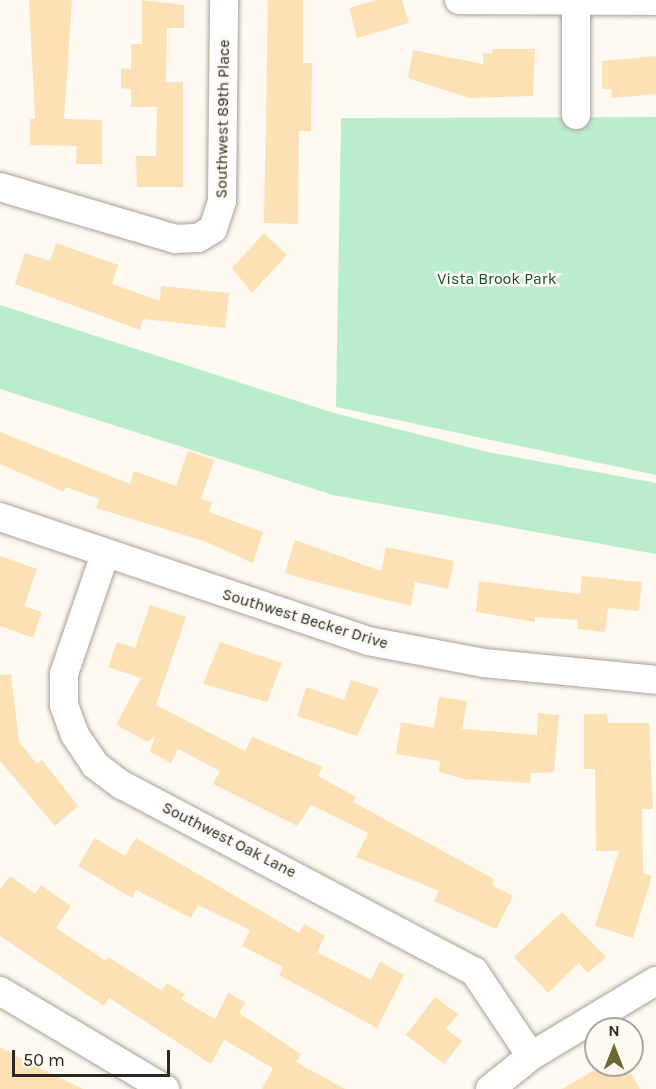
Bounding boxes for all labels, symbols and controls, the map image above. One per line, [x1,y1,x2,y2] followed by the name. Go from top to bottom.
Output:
[212,39,234,199] street label: Southwest 89th Place
[437,269,557,289] park label: Vista Brook Park
[220,585,390,653] street label: Southwest Becker Drive
[159,798,299,882] street label: Southwest Oak Lane
[584,1017,644,1077] north arrow
[608,1021,620,1040] text: N
[15,1038,172,1076] scale bar
[23,1049,65,1071] text: 50 m

